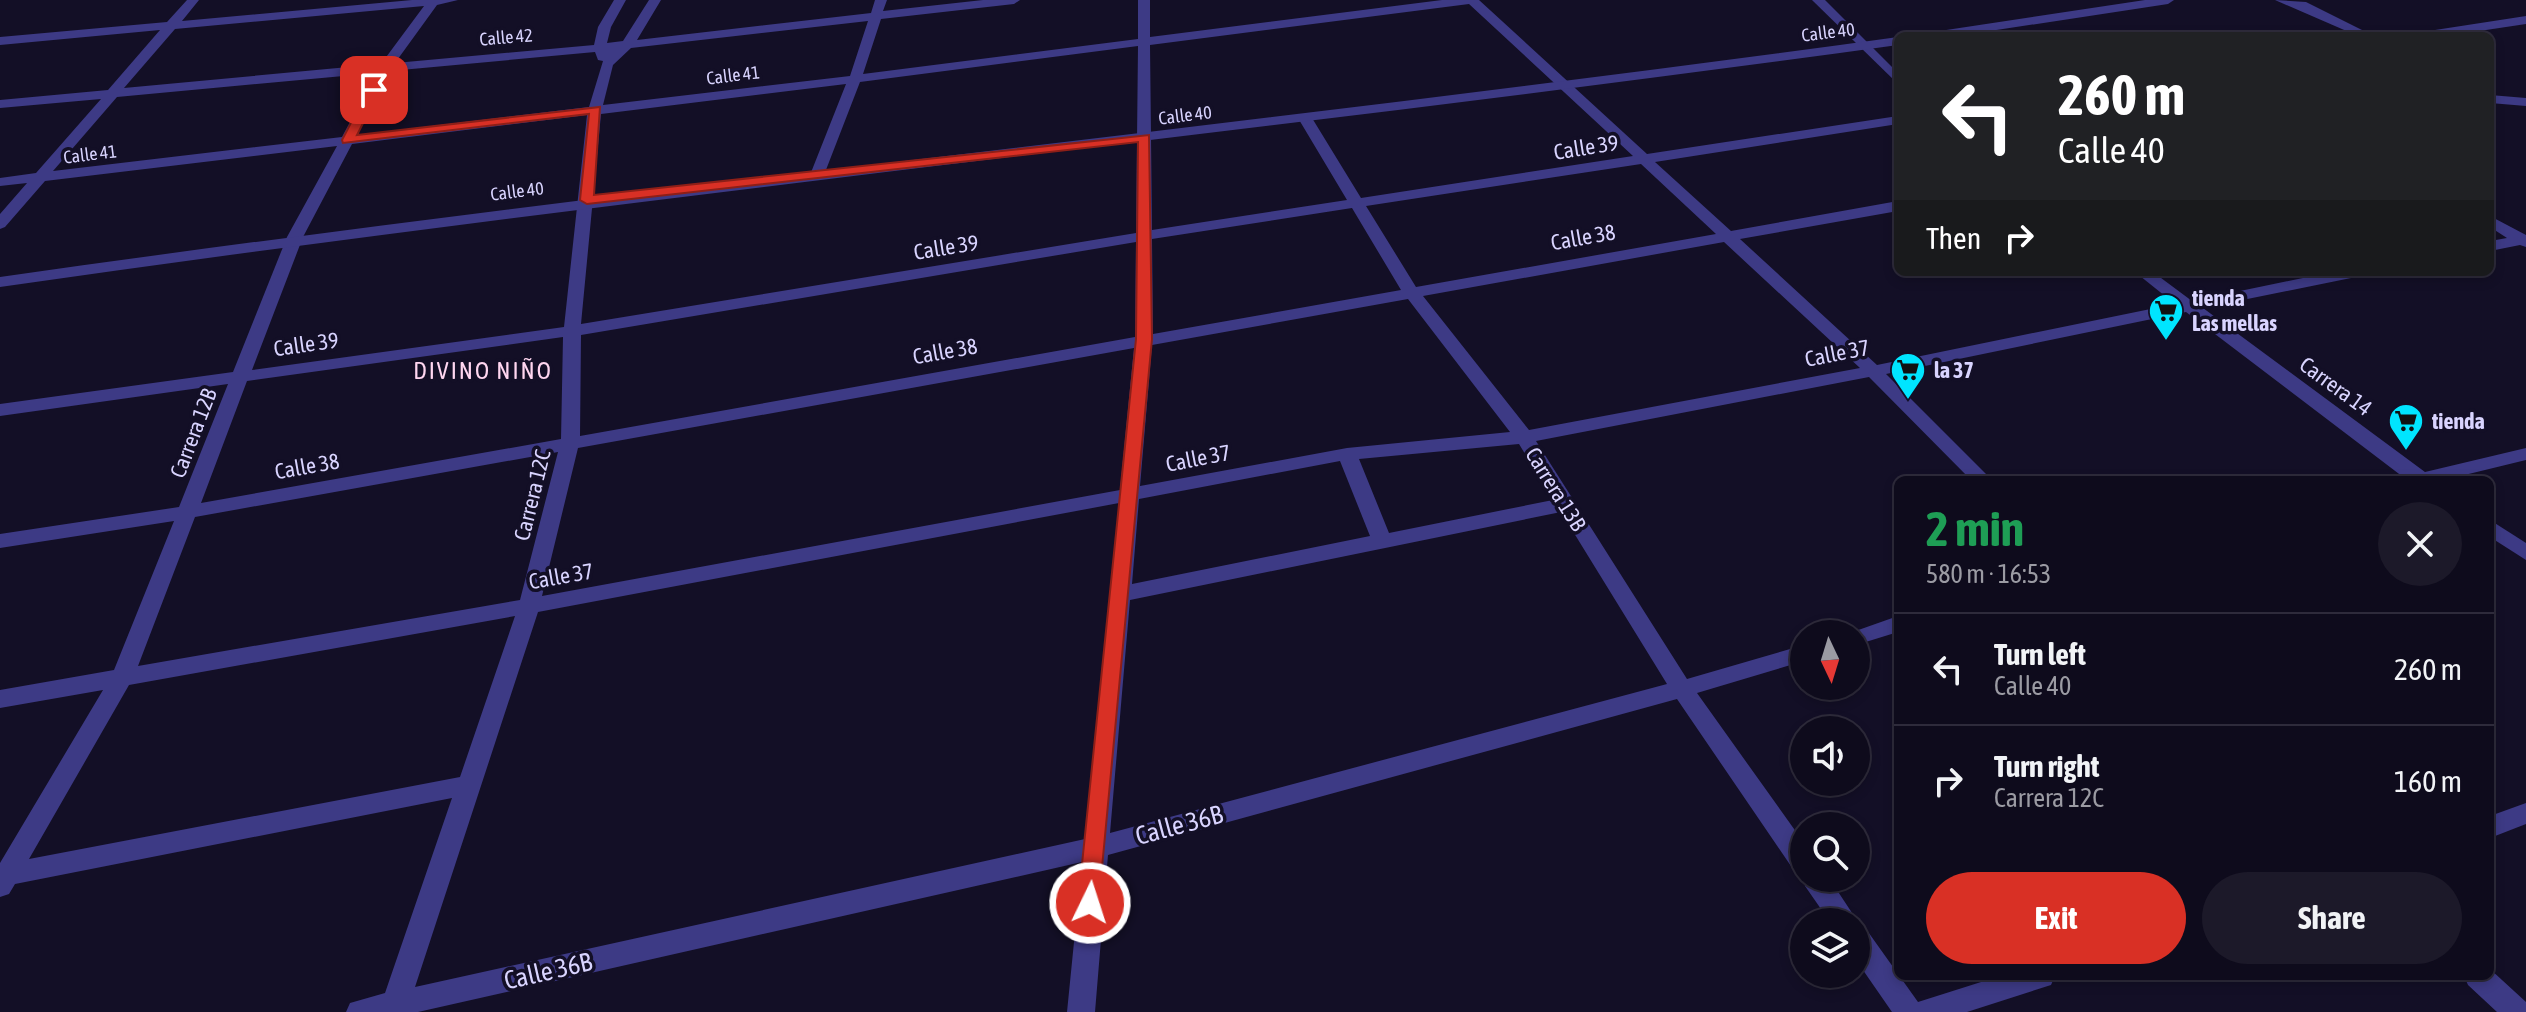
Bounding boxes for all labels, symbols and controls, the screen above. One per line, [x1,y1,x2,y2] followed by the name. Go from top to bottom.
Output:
[1800,18,1856,46] street label: Calle 40
[478,24,534,50] street label: Calle 42
[340,56,408,124] pin
[705,61,761,89] street label: Calle 41
[2058,63,2185,127] text: 260 m
[1926,64,2030,168] icon: left
[352,68,396,112] icon: arrive
[1157,101,1213,129] street label: Calle 40
[1552,129,1620,165] street label: Calle 39
[2058,129,2165,171] text: Calle 40
[62,140,118,168] street label: Calle 41
[489,177,545,205] street label: Calle 40
[1997,216,2041,260] icon: right
[1549,219,1617,255] street label: Calle 38
[1926,221,1981,255] text: Then
[912,229,980,265] street label: Calle 39
[2191,285,2277,336] place label: tienda Las mellas
[2147,292,2185,342] supermarket icon: tienda Las mellas
[272,327,340,361] street label: Calle 39
[911,333,979,369] street label: Calle 38
[1802,334,1872,372] street label: Calle 37
[1889,351,1927,401] supermarket icon: la 37
[2295,351,2377,421] street label: Carrera 14
[413,357,553,384] district label: DIVINO NIÑO
[1934,357,1974,383] place label: la 37
[164,384,222,481] street label: Carrera 12B
[2387,402,2425,452] supermarket icon: tienda
[2431,408,2485,434] place label: tienda
[1163,439,1233,477] street label: Calle 37
[1520,442,1592,536] street label: Carrera 13B
[508,447,556,543] street label: Carrera 12C
[273,448,341,484] street label: Calle 38
[1926,501,2024,556] text: 2 min
[2378,502,2462,586] button: close
[527,558,595,594] street label: Calle 37
[1926,559,2051,589] text: 580 m · 16:53
[1790,620,1870,700] north arrow
[1790,620,1870,988] map controls
[1994,637,2086,671] text: Turn left
[1926,647,1970,691] icon: left
[2394,652,2462,686] text: 260 m
[1994,671,2071,701] text: Calle 40
[1790,716,1870,796] button: sound
[1994,749,2100,783] text: Turn right
[1926,759,1970,803] icon: right
[2394,764,2462,798] text: 160 m
[1994,783,2104,813] text: Carrera 12C
[1132,799,1227,851] street label: Calle 36B
[1790,812,1870,892] button: search
[1048,861,1132,945] position arrow
[1926,872,2186,964] button: Exit
[2202,872,2462,964] button: Share
[1790,908,1870,988] button: layers
[501,946,596,996] street label: Calle 36B

